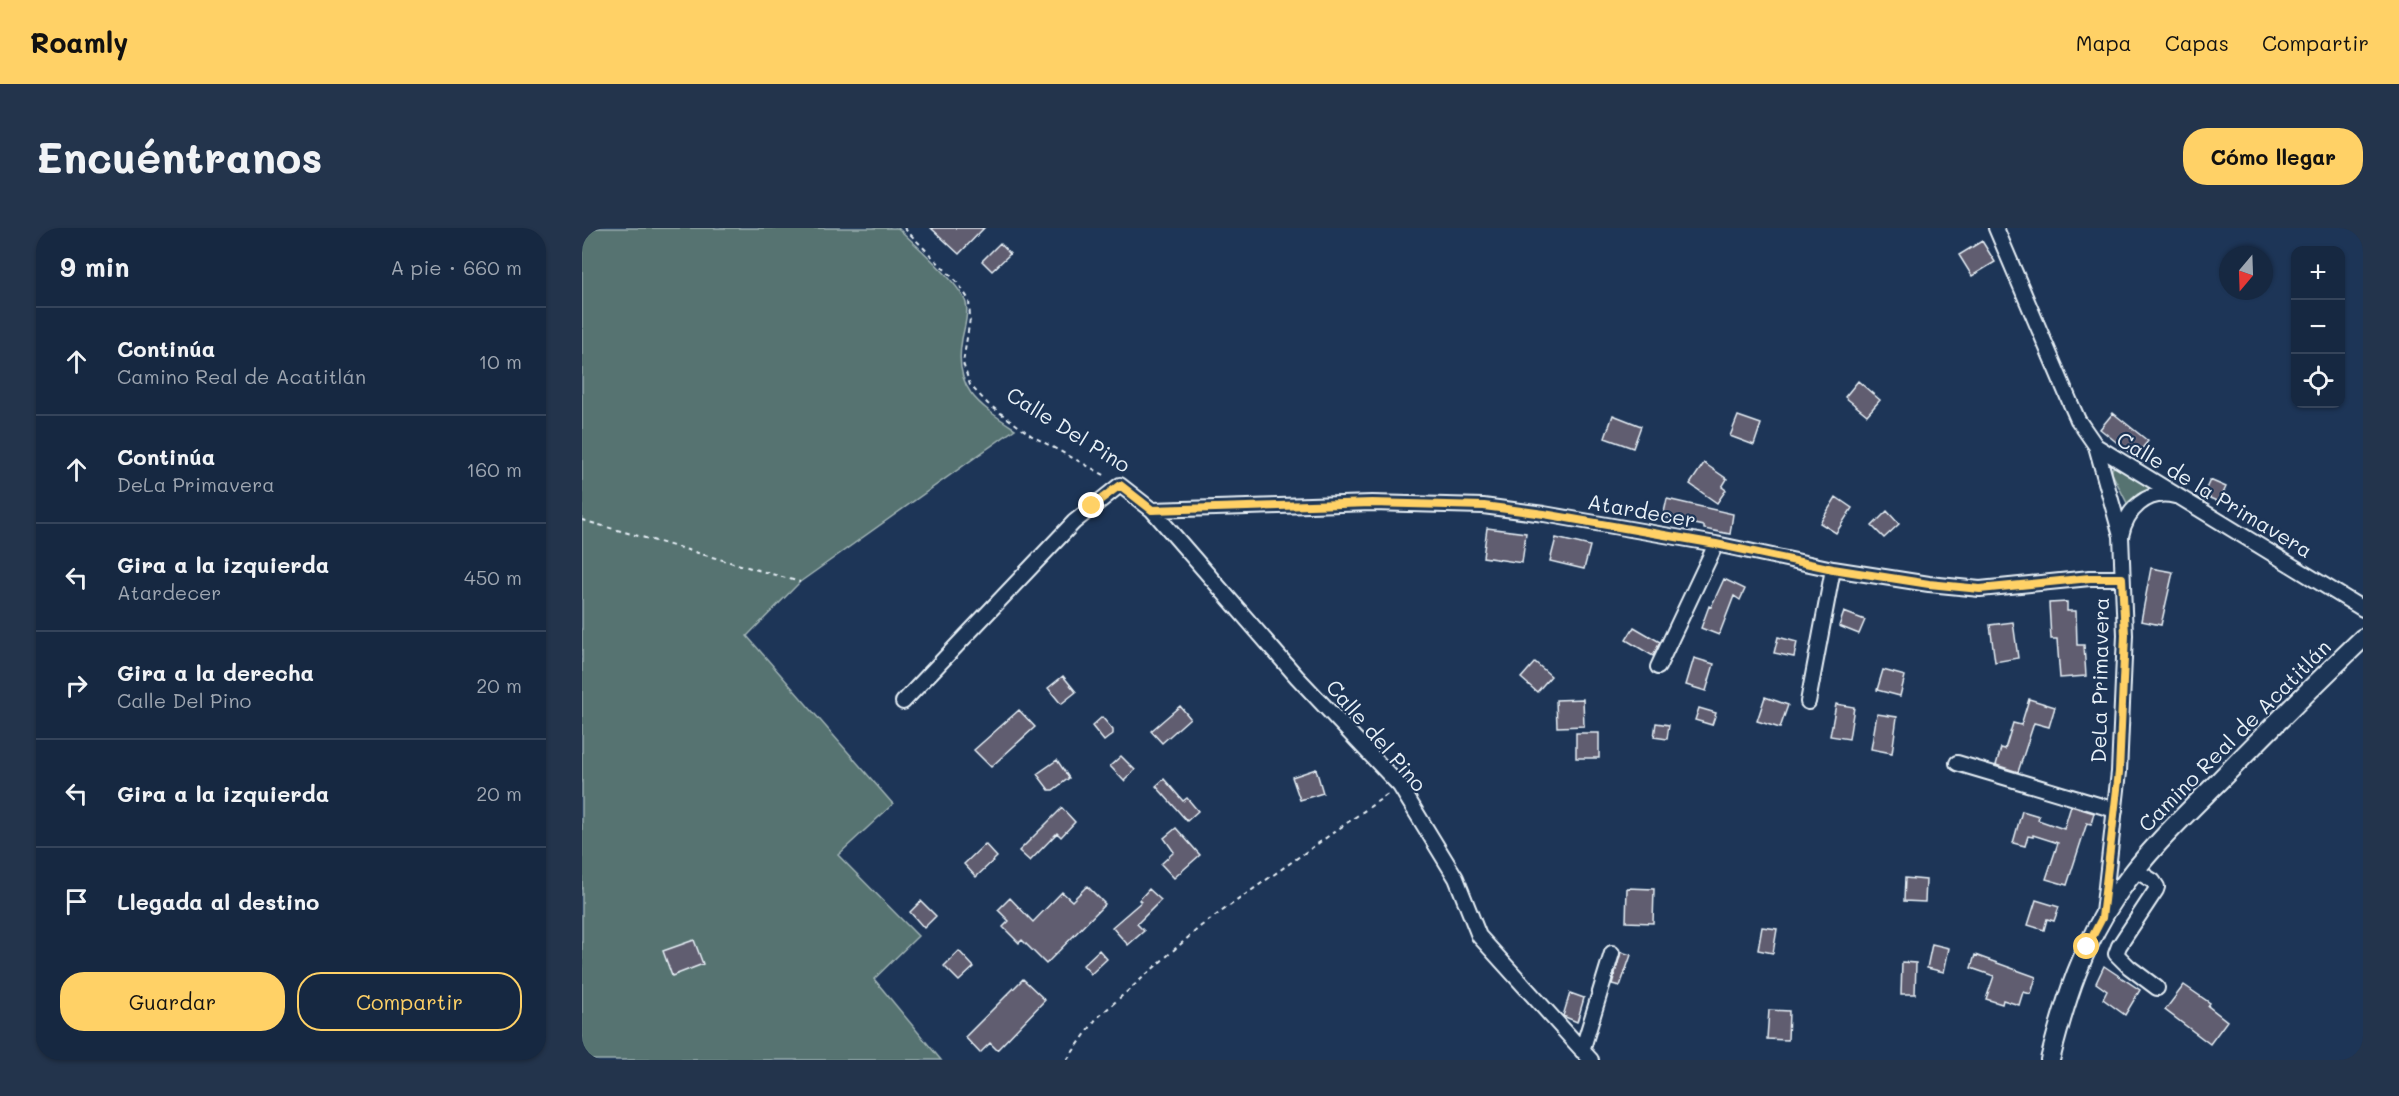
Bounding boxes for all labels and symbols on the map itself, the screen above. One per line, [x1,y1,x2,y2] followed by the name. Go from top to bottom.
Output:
[2219,246,2273,300] north arrow
[1002,380,1136,478] street label: Calle Del Pino
[2112,425,2318,563] street label: Calle de la Primavera
[1586,487,1698,533] street label: Atardecer
[1078,492,1104,518] route end
[2084,597,2114,763] street label: DeLa Primavera
[2132,633,2336,837] street label: Camino Real de Acatitlán
[1321,673,1433,797] street label: Calle del Pino
[2073,933,2099,959] route start

